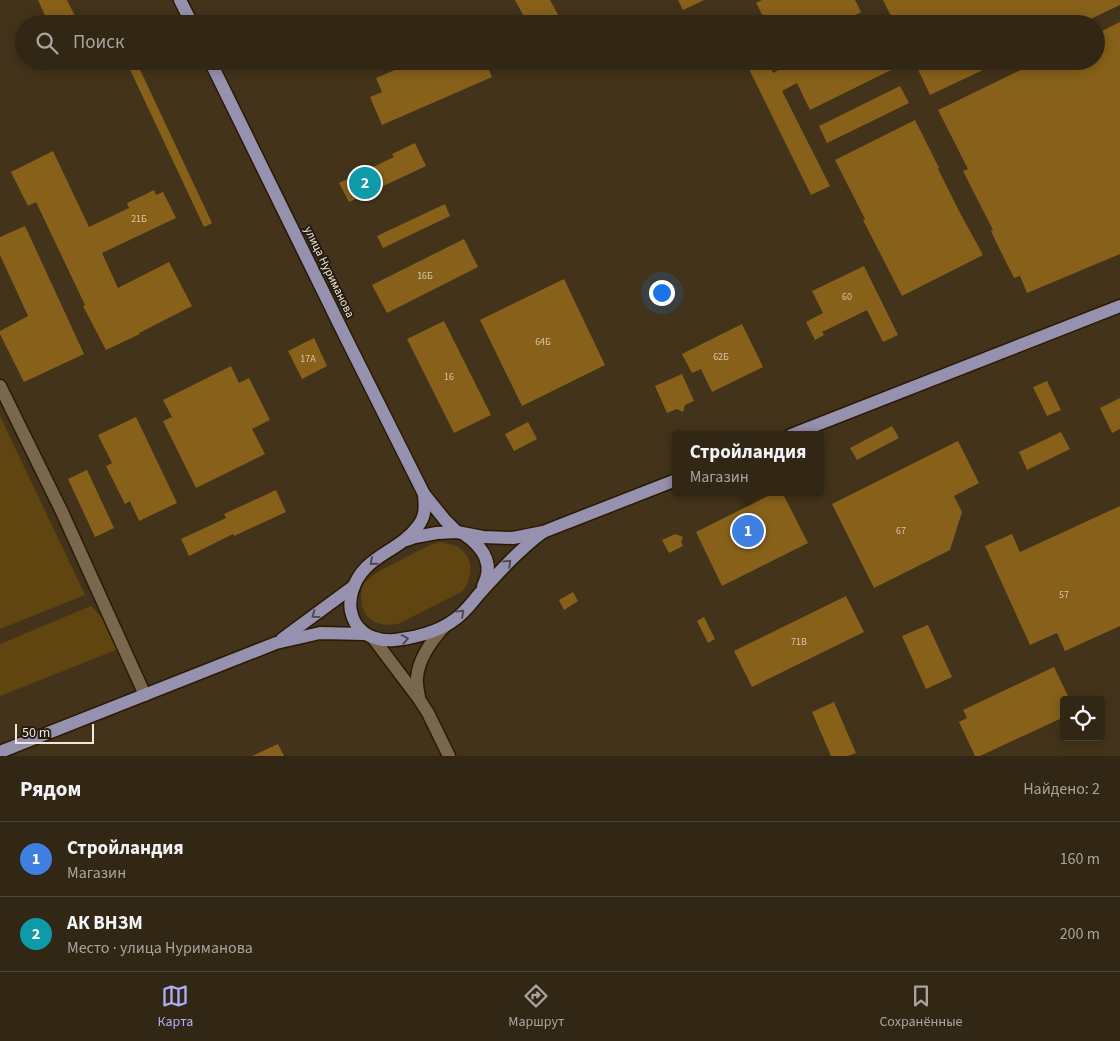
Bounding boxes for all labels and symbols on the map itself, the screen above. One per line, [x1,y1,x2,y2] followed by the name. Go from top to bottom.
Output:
[349,164,381,202] pin: 2
[131,212,147,226] house number: 21Б
[299,223,359,321] street label: улица Нуриманова
[417,269,433,283] house number: 16Б
[649,280,675,306] your location
[842,290,852,304] house number: 60
[535,335,551,349] house number: 64Б
[713,350,729,364] house number: 62Б
[300,352,316,366] house number: 17А
[444,370,454,384] house number: 16
[732,512,764,550] pin: 1
[896,524,906,538] house number: 67
[369,557,378,566] one-way arrow
[503,560,512,569] one-way arrow
[1059,588,1069,602] house number: 57
[312,610,321,618] one-way arrow
[456,610,465,619] one-way arrow
[401,634,410,644] one-way arrow
[791,635,807,649] house number: 71В
[15,721,94,744] scale bar

